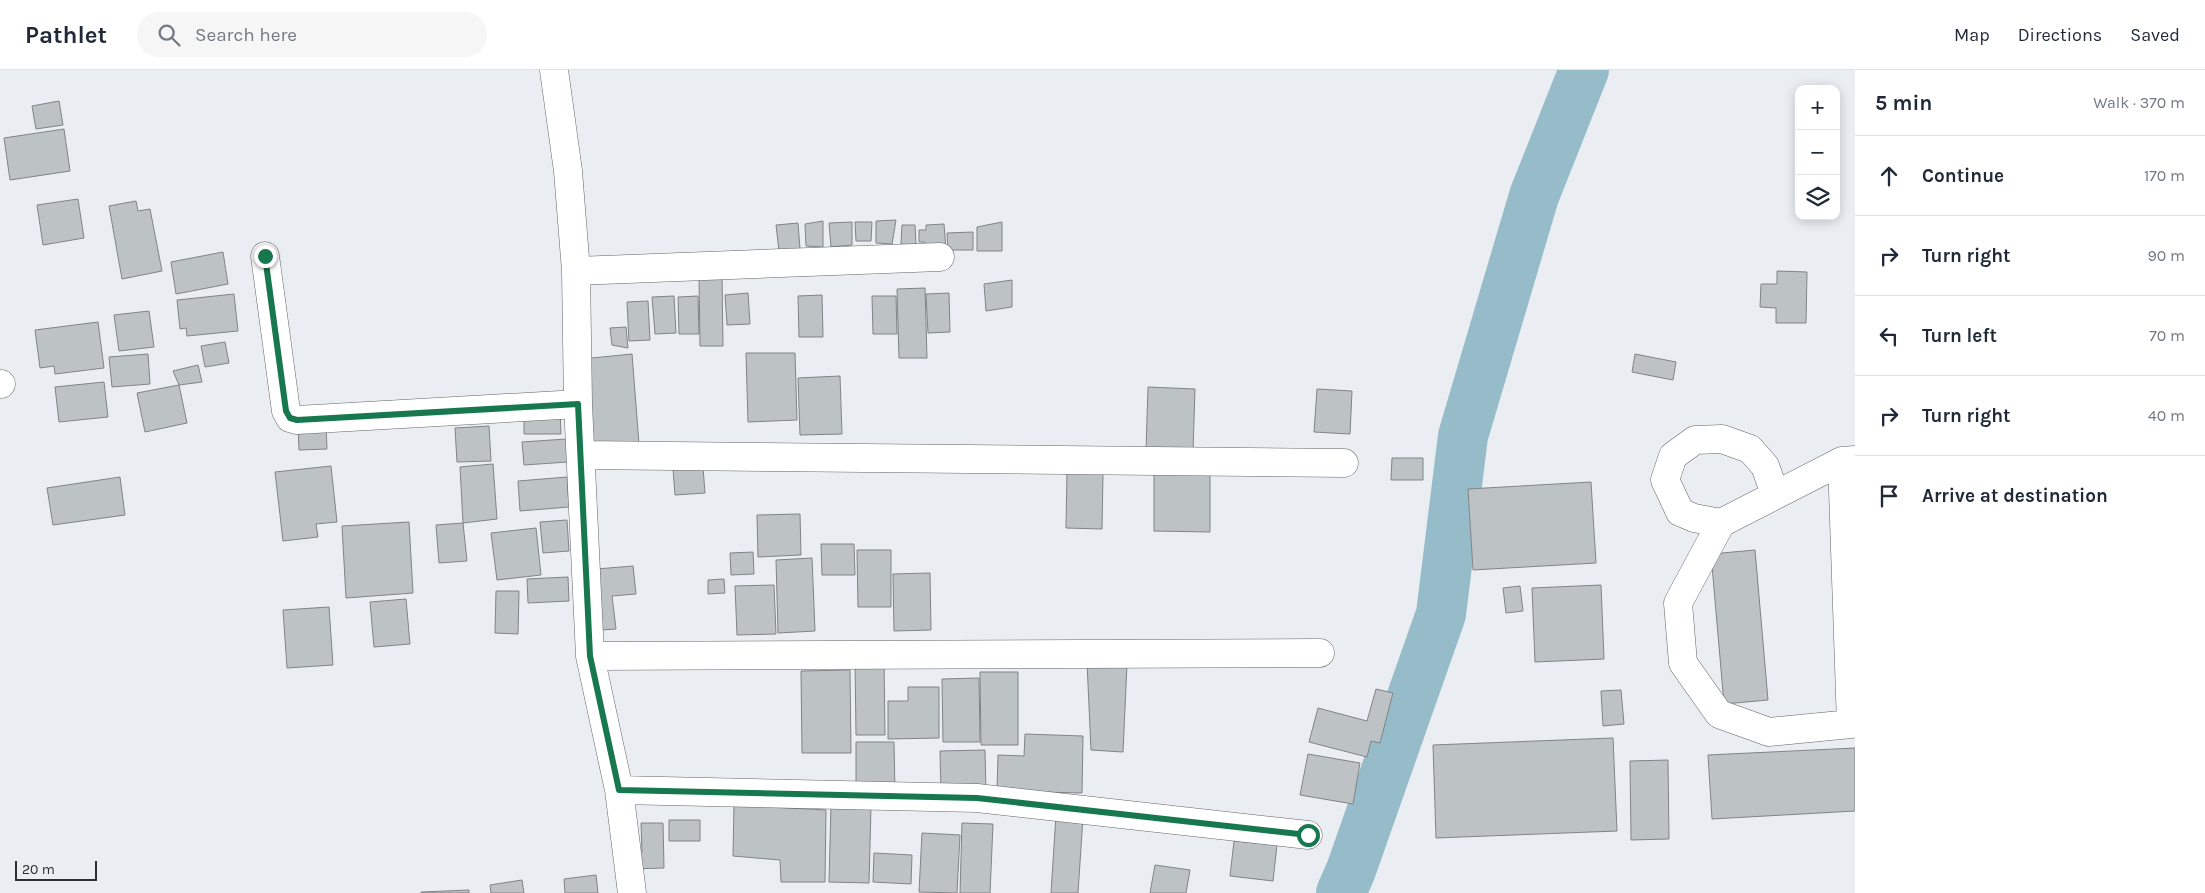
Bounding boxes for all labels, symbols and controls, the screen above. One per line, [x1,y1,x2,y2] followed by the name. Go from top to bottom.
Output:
[137,12,487,57] search box
[25,21,107,49] text: Pathlet
[155,21,183,49] icon: search
[195,24,297,46] text: Search here
[1954,24,1990,46] text: Map
[2018,24,2102,46] text: Directions
[2130,24,2180,46] text: Saved
[1795,85,1840,220] map controls
[1795,85,1840,130] button: +
[1875,91,1932,115] text: 5 min
[2093,93,2185,112] text: Walk · 370 m
[1795,130,1840,175] button: −
[1875,162,1903,190] icon: ahead
[1922,165,2004,187] text: Continue
[2144,166,2185,185] text: 170 m
[1795,175,1840,220] button: layers
[1875,242,1903,270] icon: right
[254,245,277,268] route end
[1922,245,2011,267] text: Turn right
[2147,246,2185,265] text: 90 m
[1875,322,1903,350] icon: left
[1922,325,1997,347] text: Turn left
[2149,326,2185,345] text: 70 m
[1875,402,1903,430] icon: right
[1922,405,2011,427] text: Turn right
[2148,406,2185,425] text: 40 m
[1875,482,1903,510] icon: arrive
[1922,485,2108,507] text: Arrive at destination
[1297,824,1320,847] route start
[15,858,98,881] scale bar
[22,861,55,878] text: 20 m

